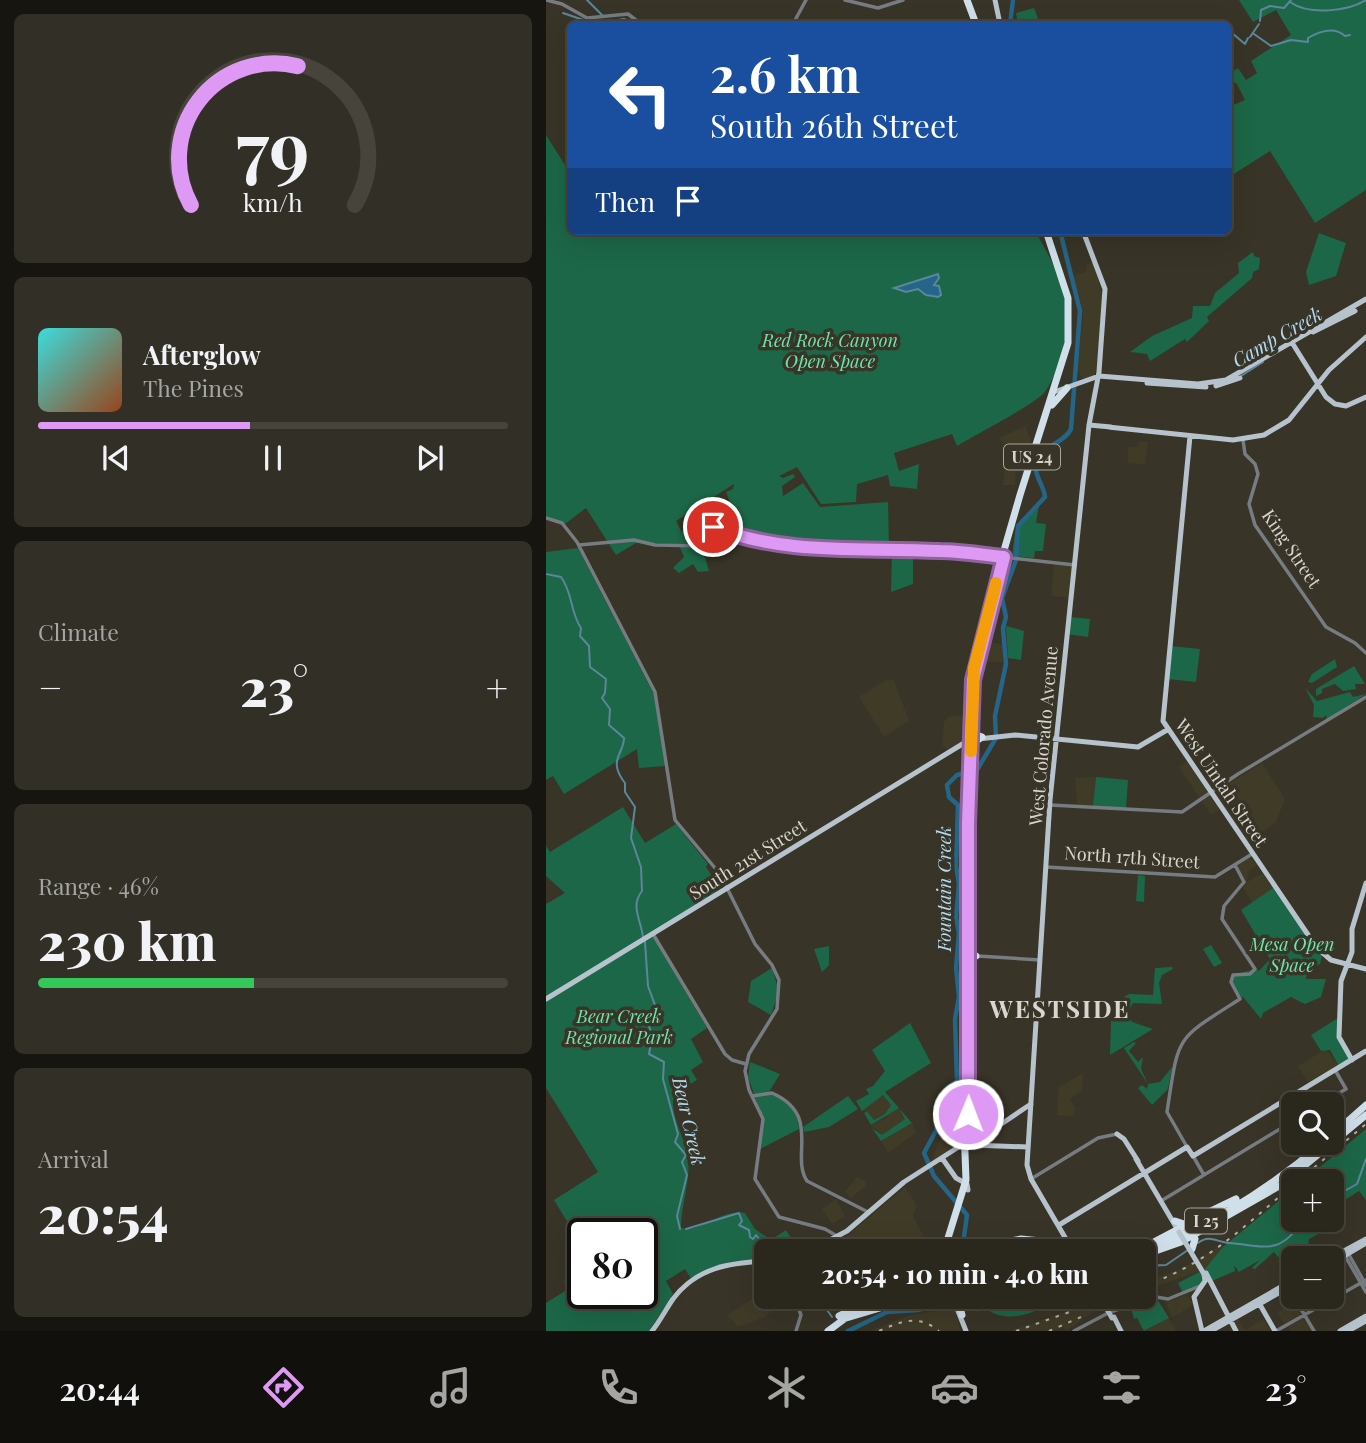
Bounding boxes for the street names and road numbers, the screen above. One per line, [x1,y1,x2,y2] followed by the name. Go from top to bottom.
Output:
[1004,445,1060,470] road number: US 24
[1257,504,1327,593] street label: King Street
[1023,645,1063,828] street label: West Colorado Avenue
[1170,713,1274,852] street label: West Uintah Street
[684,813,811,905] street label: South 21st Street
[1064,840,1201,874] street label: North 17th Street
[1185,1208,1227,1233] road number: I 25

